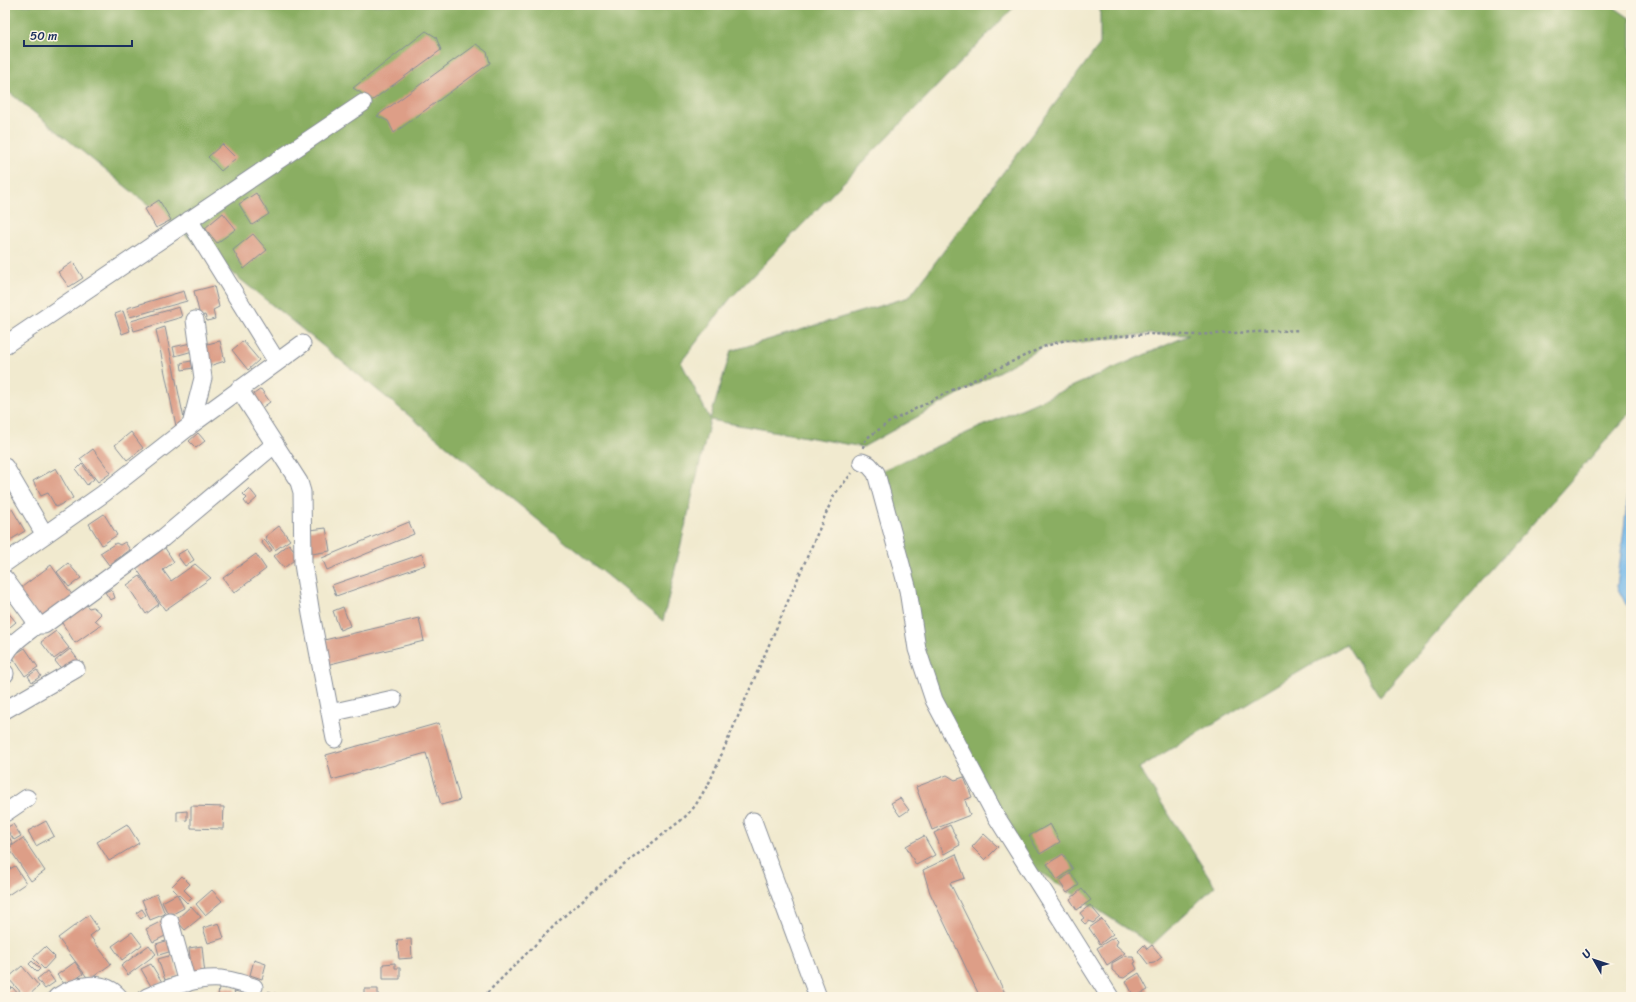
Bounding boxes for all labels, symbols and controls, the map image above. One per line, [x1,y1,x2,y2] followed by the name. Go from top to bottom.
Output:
[24,22,132,48] scale bar
[30,25,57,47] text: 50 m
[1574,940,1614,980] north arrow
[1577,945,1597,963] text: U

